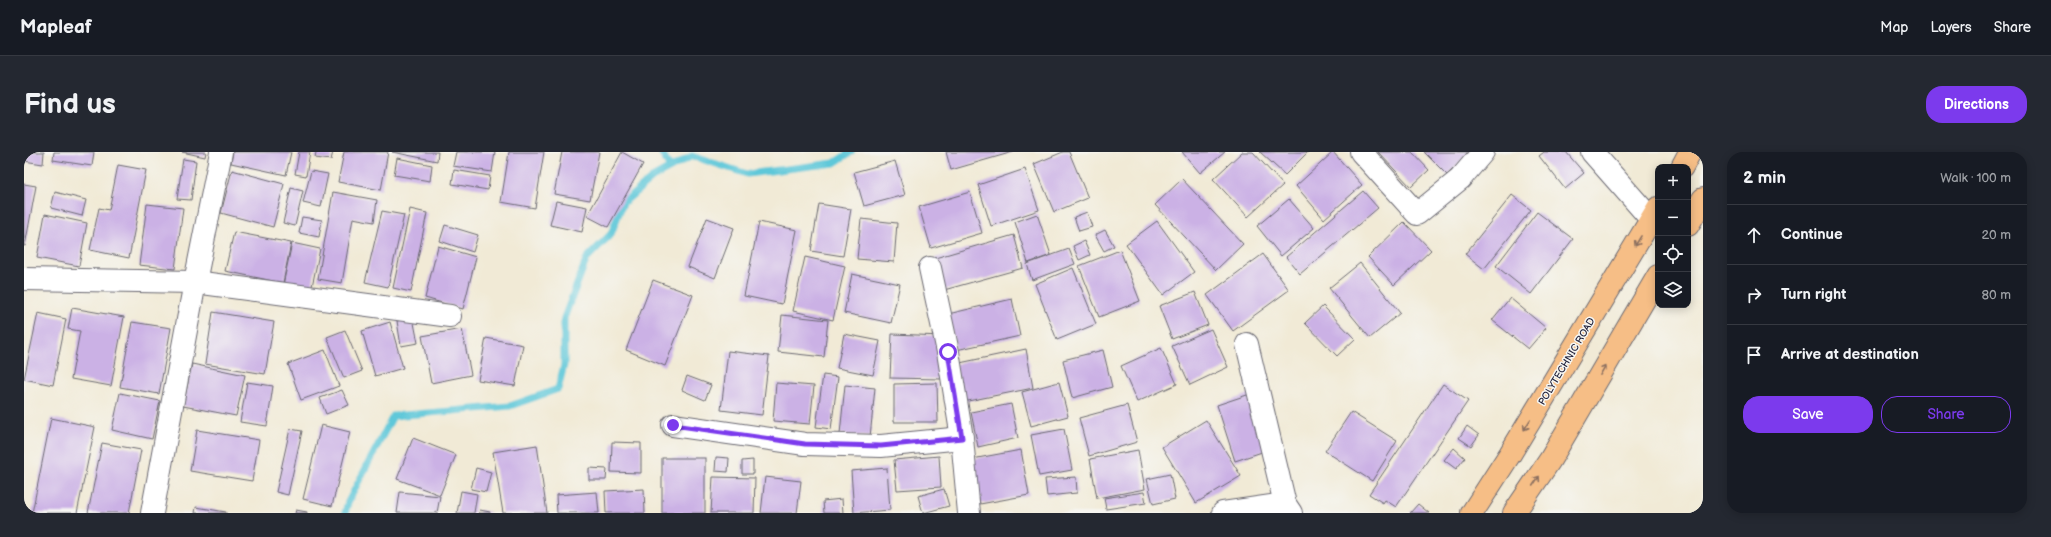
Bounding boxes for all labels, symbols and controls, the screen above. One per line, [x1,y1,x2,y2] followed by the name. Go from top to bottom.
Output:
[20,16,92,39] text: Mapleaf
[1880,19,1908,36] text: Map
[1930,19,1972,36] text: Layers
[1994,19,2031,36] text: Share
[1926,86,2027,123] button: Directions
[24,88,116,121] text: Find us
[1655,164,1691,308] map controls
[1655,164,1691,200] button: +
[1743,168,1786,188] text: 2 min
[1940,170,2011,186] text: Walk · 100 m
[1655,200,1691,236] button: −
[1743,224,1765,246] icon: ahead
[1781,225,1843,244] text: Continue
[1981,227,2011,243] text: 20 m
[1634,236,1642,247] one-way arrow
[1655,236,1691,272] button: locate
[1655,272,1691,308] button: layers
[1743,284,1765,306] icon: right
[1781,285,1846,304] text: Turn right
[1982,287,2011,303] text: 80 m
[1536,316,1598,407] street label: POLYTECHNIC ROAD
[939,343,957,361] route start
[1743,344,1765,366] icon: arrive
[1781,345,1919,364] text: Arrive at destination
[1600,364,1608,376] one-way arrow
[1743,396,1873,433] button: Save
[1881,396,2011,433] button: Share
[664,416,682,434] route end
[1523,419,1531,431] one-way arrow
[1532,476,1540,487] one-way arrow

